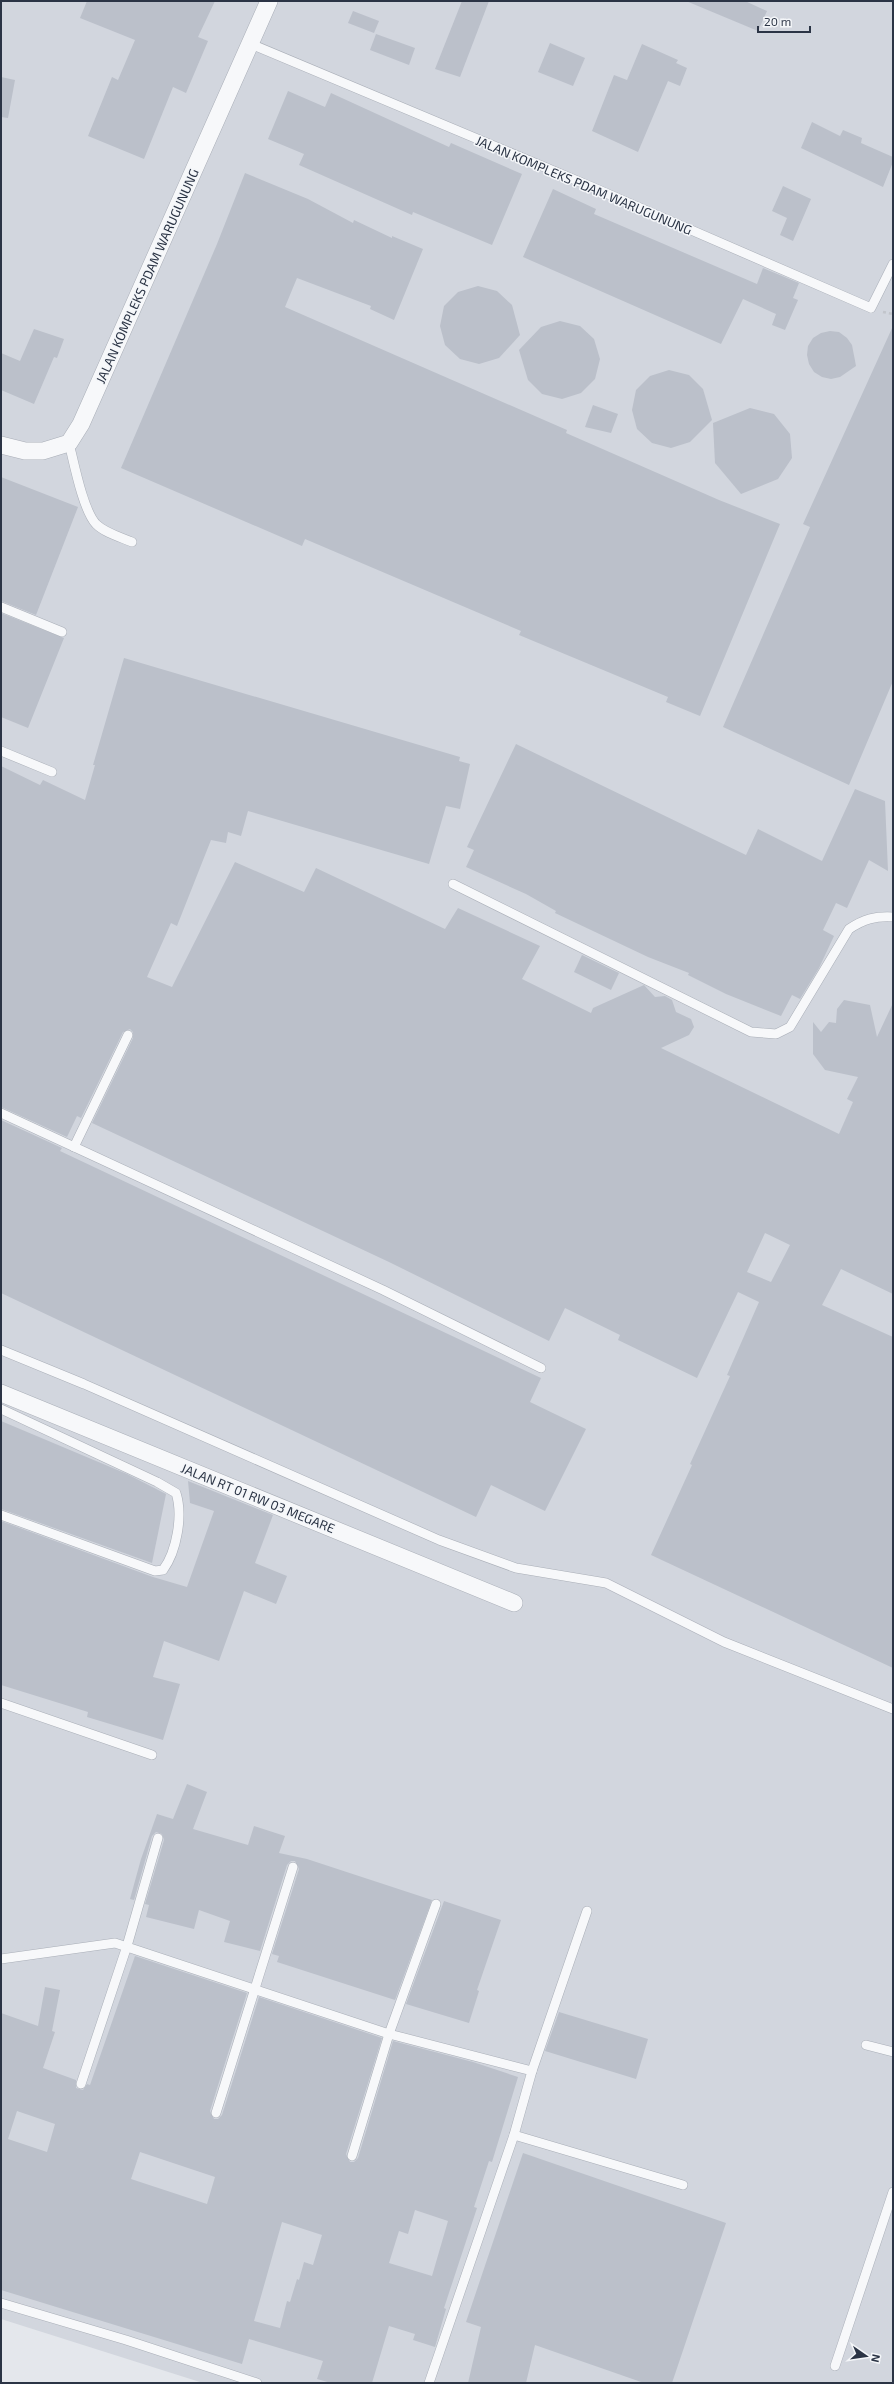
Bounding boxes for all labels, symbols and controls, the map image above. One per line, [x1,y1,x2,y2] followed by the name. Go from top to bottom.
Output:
[758,8,810,34] scale bar
[764,14,791,28] text: 20 m
[473,132,695,238] street label: JALAN KOMPLEKS PDAM WARUGUNUNG
[92,166,202,386] street label: JALAN KOMPLEKS PDAM WARUGUNUNG
[179,1460,337,1536] street label: JALAN RT 01 RW 03 MEGARE
[846,2336,886,2376] north arrow
[869,2353,883,2364] text: N

